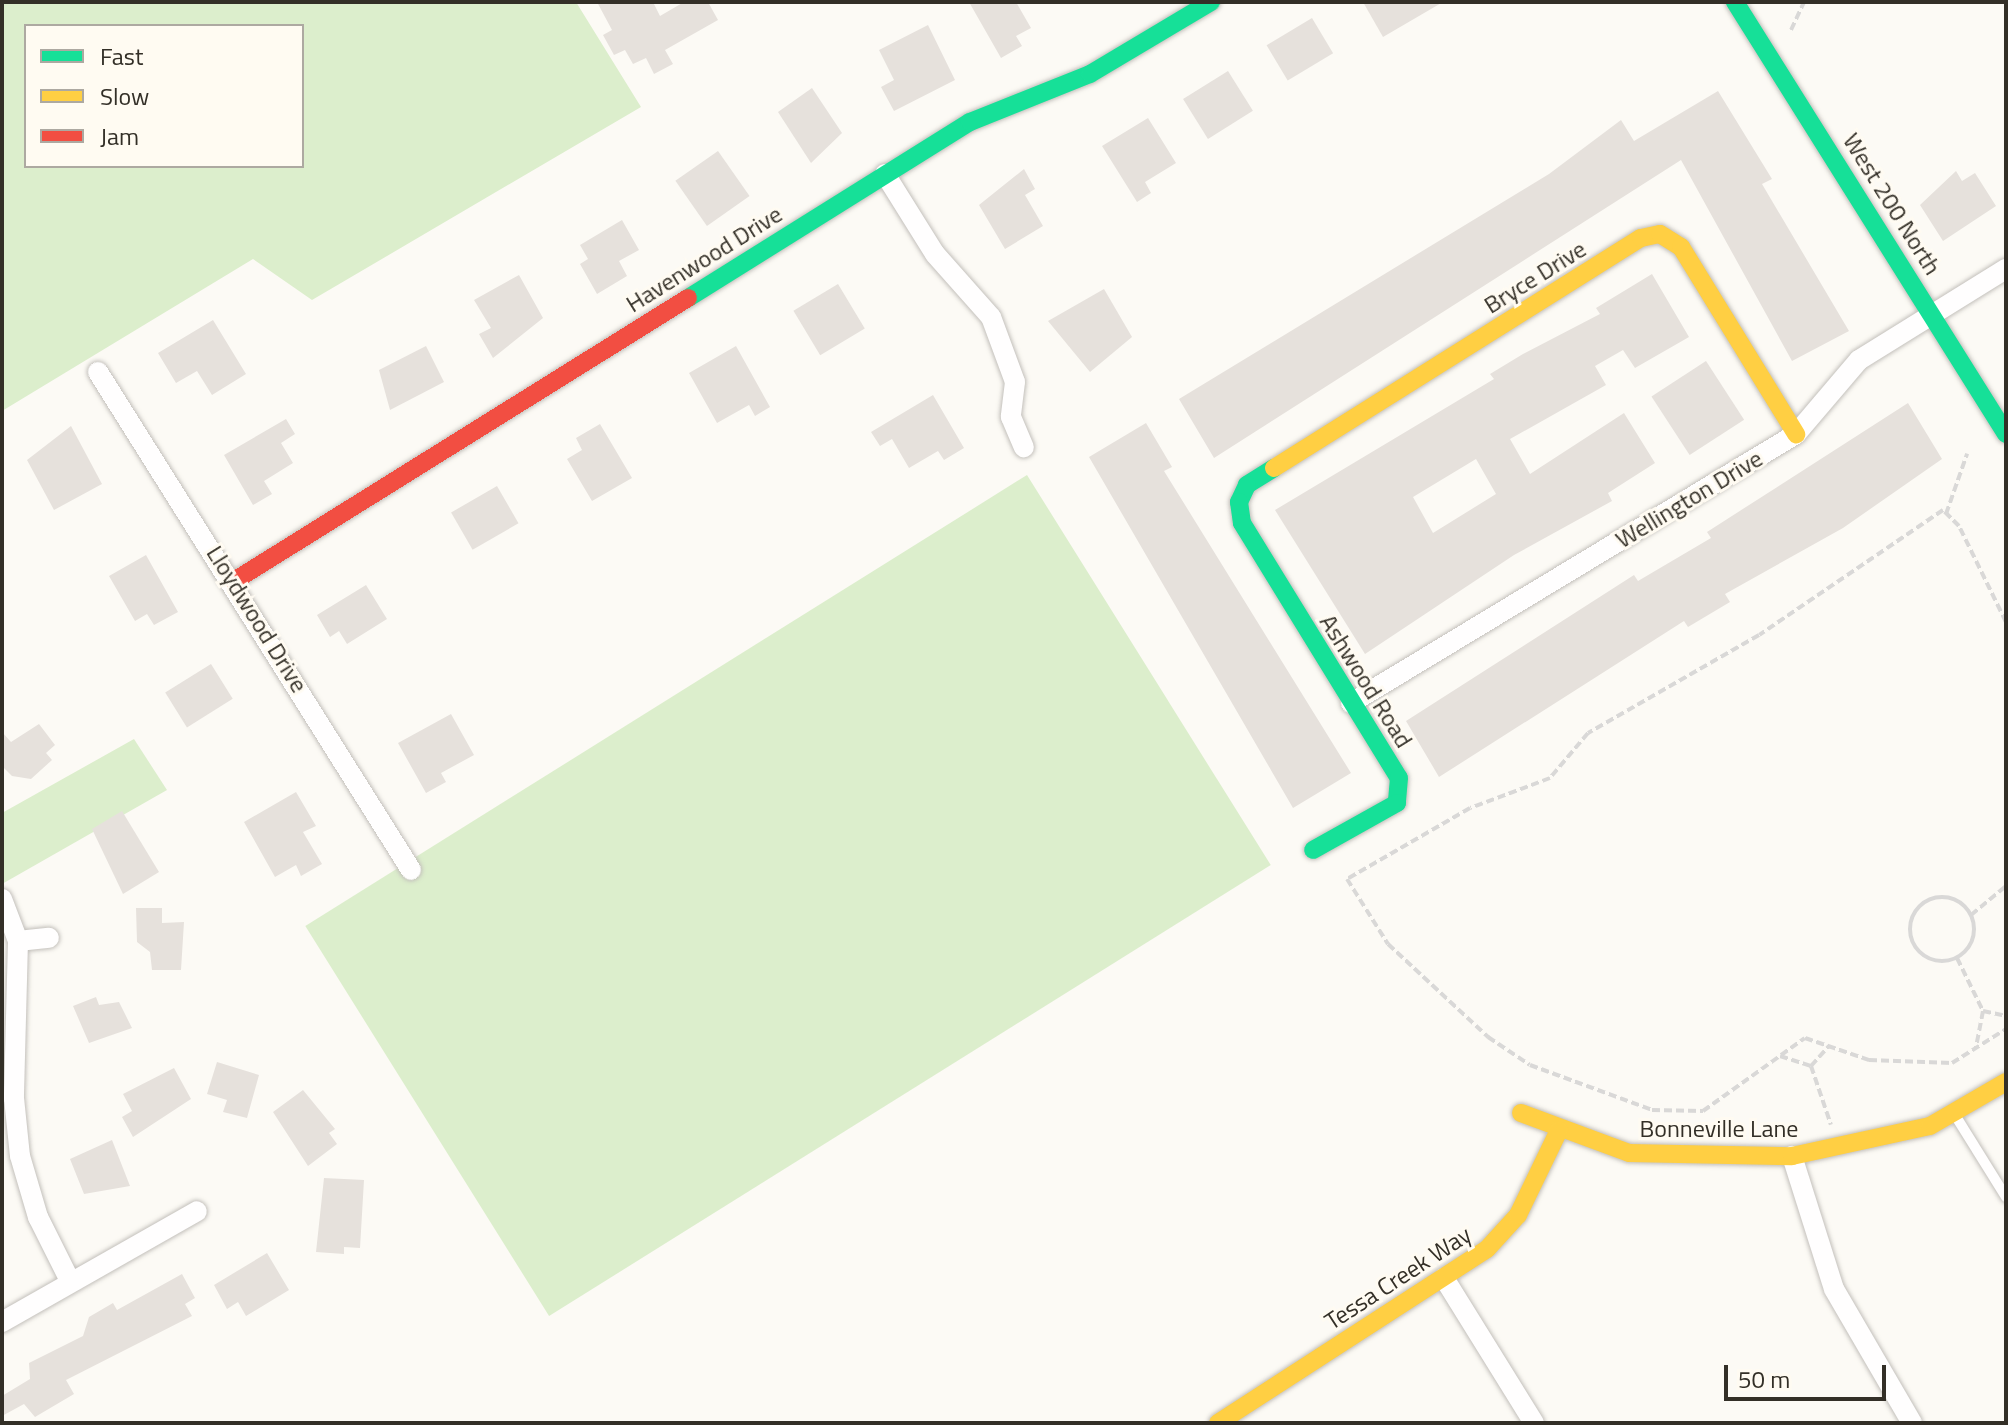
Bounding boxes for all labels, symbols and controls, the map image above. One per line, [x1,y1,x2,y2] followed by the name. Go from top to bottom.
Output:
[24,24,304,168] legend
[100,38,143,74] text: Fast
[100,78,149,114] text: Slow
[100,118,139,154] text: Jam
[1837,128,1947,280] street label: West 200 North
[621,200,787,318] street label: Havenwood Drive
[1479,234,1591,320] street label: Bryce Drive
[1610,444,1768,554] street label: Wellington Drive
[200,540,314,698] street label: Lloydwood Drive
[1314,609,1418,753] street label: Ashwood Road
[1640,1115,1798,1143] street label: Bonneville Lane
[1319,1220,1477,1336] street label: Tessa Creek Way
[1728,1349,1890,1399] scale bar
[1738,1361,1790,1397] text: 50 m

